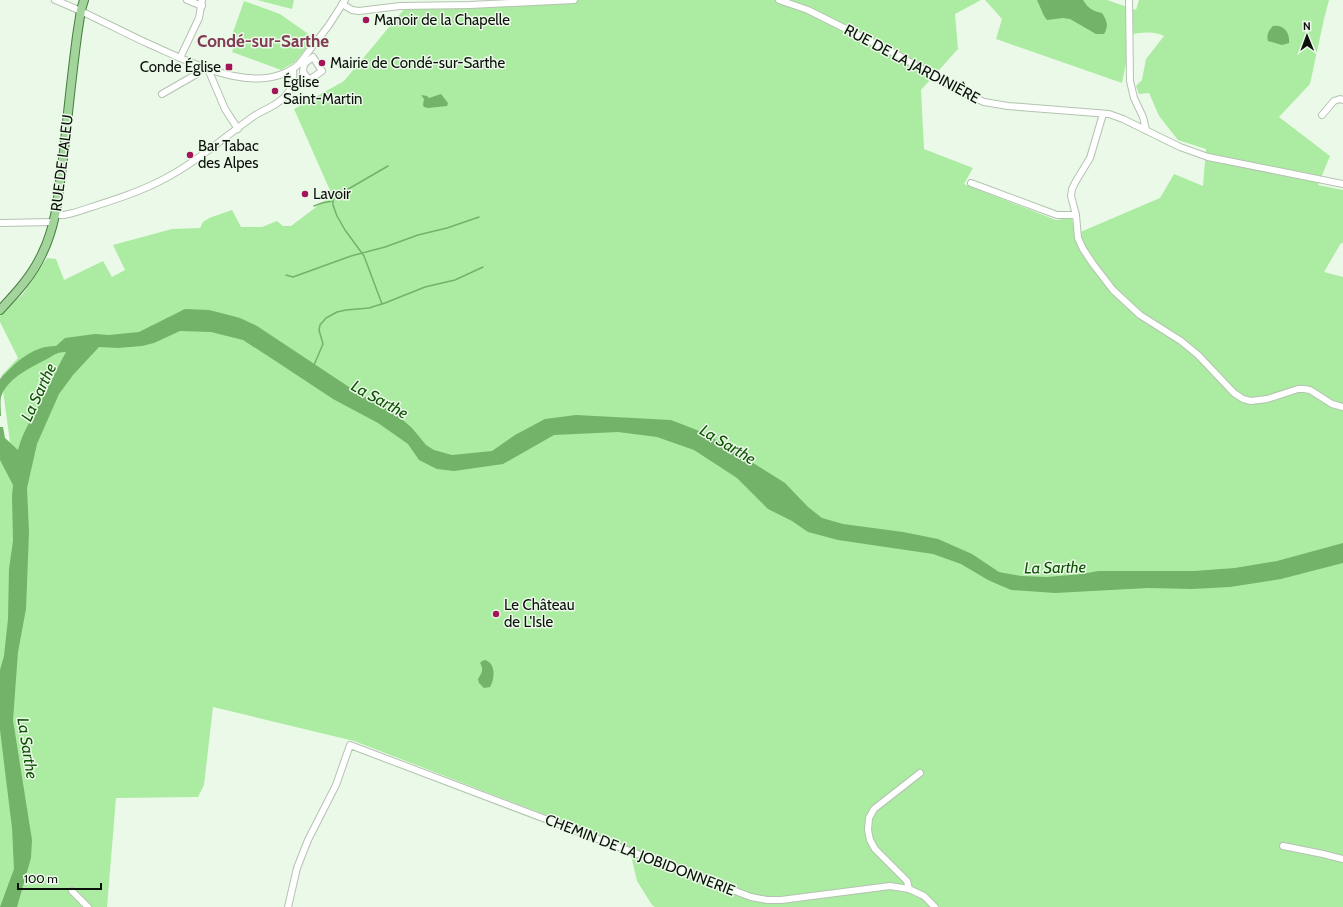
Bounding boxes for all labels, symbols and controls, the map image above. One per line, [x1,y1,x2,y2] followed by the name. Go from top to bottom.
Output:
[374,11,510,29] place label: Manoir de la Chapelle
[361,15,371,25] marker: Manoir de la Chapelle
[1287,16,1327,56] north arrow
[1303,19,1311,33] text: N
[841,20,983,107] street label: RUE DE LA JARDINIÈRE
[197,31,329,51] district label: Condé-sur-Sarthe
[330,54,505,72] place label: Mairie de Condé-sur-Sarthe
[140,57,221,76] place label: Conde Église
[317,58,327,68] marker: Mairie de Condé-sur-Sarthe
[224,62,234,72] marker: Conde Église
[283,72,362,108] place label: Église Saint-Martin
[270,86,280,96] marker: Église Saint-Martin
[47,113,77,213] street label: RUE DE LALEU
[198,137,259,172] place label: Bar Tabac des Alpes
[185,150,195,160] marker: Bar Tabac des Alpes
[313,185,351,203] place label: Lavoir
[300,189,310,199] marker: Lavoir
[17,360,60,424] water label: La Sarthe
[348,376,411,423] water label: La Sarthe
[696,420,759,468] water label: La Sarthe
[1024,557,1086,578] water label: La Sarthe
[504,596,575,631] place label: Le Château de L'Isle
[491,609,501,619] marker: Le Château de L'Isle
[13,716,42,780] water label: La Sarthe
[543,810,737,900] street label: CHEMIN DE LA JOBIDONNERIE
[18,865,101,891] scale bar
[24,871,58,886] text: 100 m

